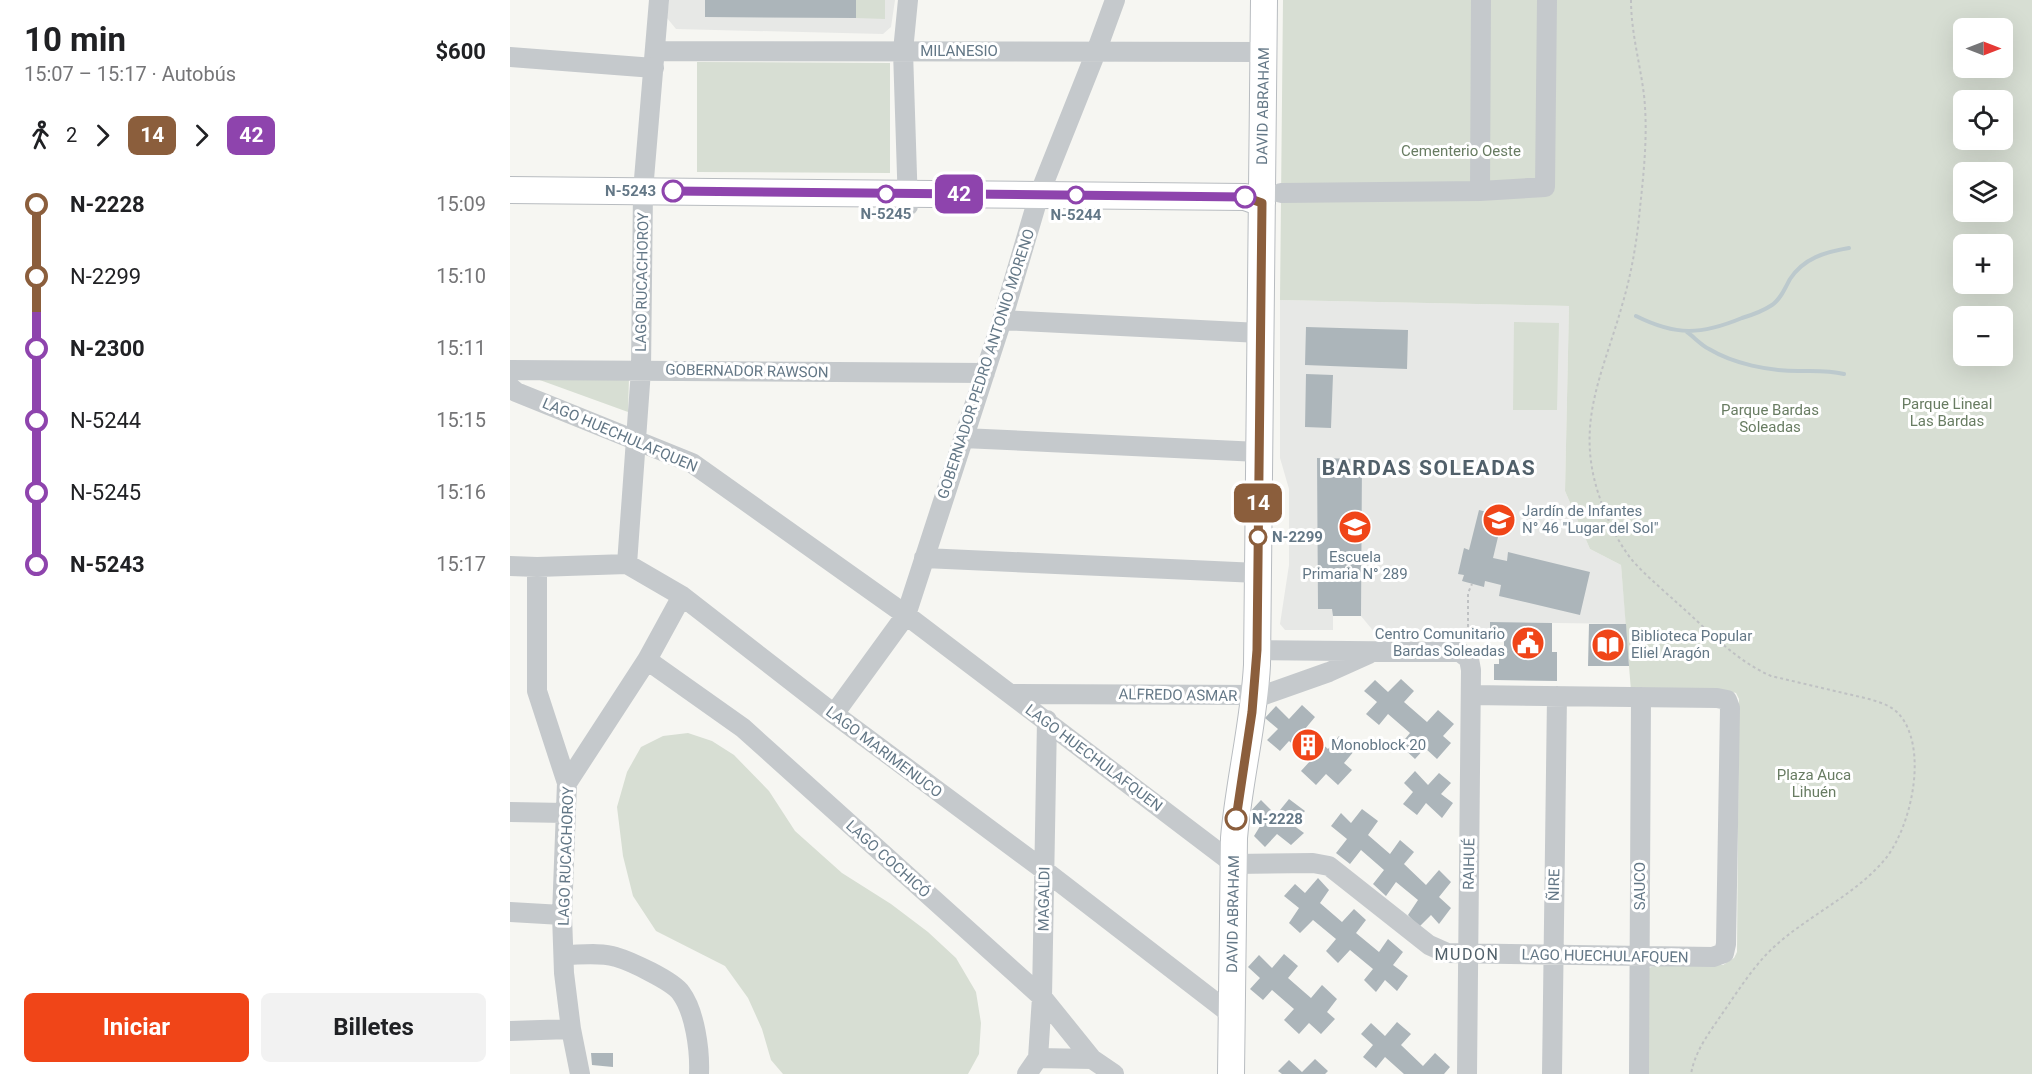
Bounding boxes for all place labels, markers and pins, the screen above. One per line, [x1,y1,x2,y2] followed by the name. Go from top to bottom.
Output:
[662,180,684,202] marker: N-5243
[605,182,656,200] place label: N-5243
[877,185,895,203] marker: N-5245
[1067,186,1085,204] marker: N-5244
[1234,186,1256,208] unlabelled marker
[861,205,911,223] place label: N-5245
[1051,206,1102,224] place label: N-5244
[1481,502,1517,538] school or university icon: Jardín de Infantes N° 46 "Lugar del Sol"
[1522,502,1659,537] place label: Jardín de Infantes N° 46 "Lugar del Sol"
[1337,509,1373,545] school or university icon: Escuela Primaria N° 289
[1249,528,1267,546] marker: N-2299
[1272,528,1323,546] place label: N-2299
[1302,548,1408,583] place label: Escuela Primaria N° 289
[1375,625,1505,660] place label: Centro Comunitario Bardas Soleadas
[1510,625,1546,661] public building icon: Centro Comunitario Bardas Soleadas
[1590,627,1626,663] library icon: Biblioteca Popular Eliel Aragón
[1631,627,1752,662] place label: Biblioteca Popular Eliel Aragón
[1290,727,1326,763] building icon: Monoblock 20
[1331,736,1426,754] place label: Monoblock 20
[1225,808,1247,830] marker: N-2228
[1252,810,1303,828] place label: N-2228

